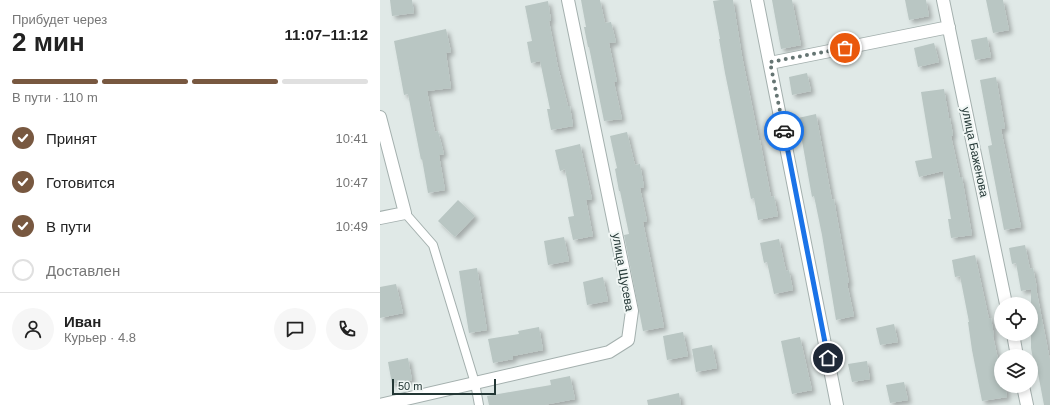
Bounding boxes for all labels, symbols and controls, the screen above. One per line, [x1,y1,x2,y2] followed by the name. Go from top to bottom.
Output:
[12,12,107,27] text: Прибудет через
[285,26,368,43] text: 11:07–11:12
[12,27,85,57] text: 2 мин
[828,31,862,65] pin
[834,37,856,59] icon: bag
[12,90,98,105] text: В пути · 110 m
[959,106,991,199] street label: улица Баженова
[764,111,804,151] courier
[773,120,795,142] icon: car
[12,127,34,149] icon: check
[46,130,97,147] text: Принят
[335,131,368,146] text: 10:41
[12,171,34,193] icon: check
[46,174,115,191] text: Готовится
[335,175,368,190] text: 10:47
[12,215,34,237] icon: check
[46,218,91,235] text: В пути
[335,219,368,234] text: 10:49
[609,232,637,313] street label: улица Щусева
[46,262,120,279] text: Доставлен
[994,297,1038,393] map controls
[994,297,1038,341] button: locate
[12,308,54,350] button: person
[274,308,316,350] button: chat
[326,308,368,350] button: phone
[64,313,101,330] text: Иван
[64,330,136,345] text: Курьер · 4.8
[811,341,845,375] pin
[817,347,839,369] icon: home
[994,349,1038,393] button: layers
[392,377,496,396] scale bar
[398,380,422,392] text: 50 m

